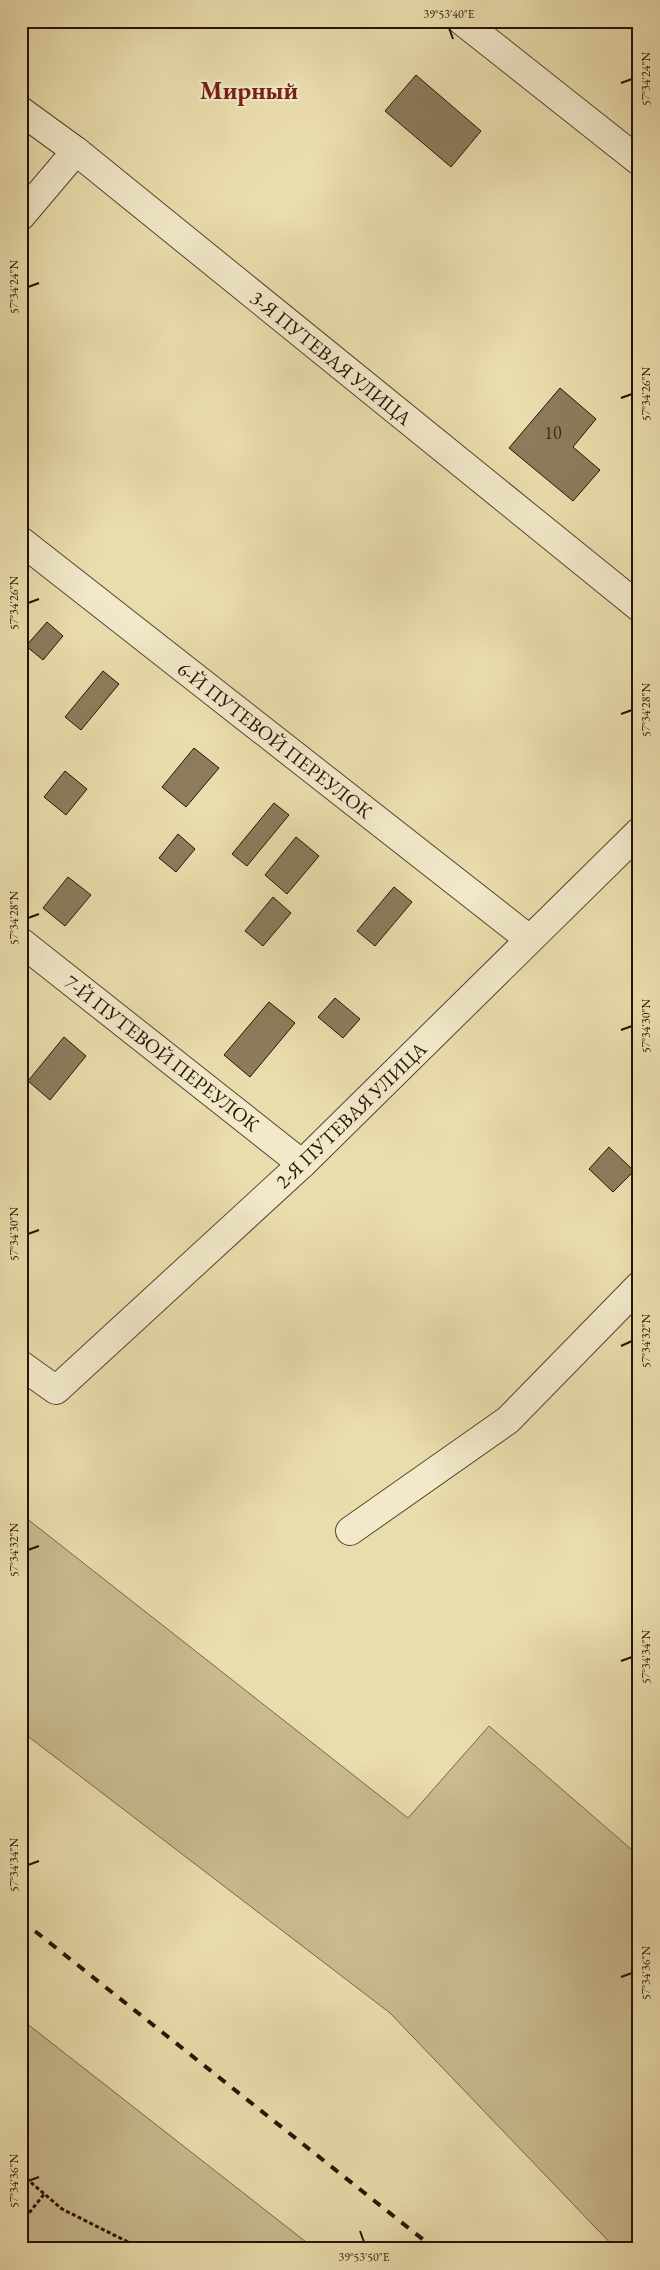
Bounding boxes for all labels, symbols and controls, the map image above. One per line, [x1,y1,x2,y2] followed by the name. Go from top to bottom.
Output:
[423,6,475,22] text: 39°53'40"E
[638,52,654,106] text: 57°34'24"N
[200,74,299,106] district label: Мирный
[6,260,22,314] text: 57°34'24"N
[245,285,417,431] street label: 3-Я ПУТЕВАЯ УЛИЦА
[638,367,654,421] text: 57°34'26"N
[544,421,562,444] house number: 10
[6,576,22,630] text: 57°34'26"N
[172,656,378,825] street label: 6-Й ПУТЕВОЙ ПЕРЕУЛОК
[638,683,654,737] text: 57°34'28"N
[6,891,22,945] text: 57°34'28"N
[59,969,265,1138] street label: 7-Й ПУТЕВОЙ ПЕРЕУЛОК
[638,999,654,1053] text: 57°34'30"N
[270,1036,432,1194] street label: 2-Я ПУТЕВАЯ УЛИЦА
[6,1207,22,1261] text: 57°34'30"N
[638,1314,654,1368] text: 57°34'32"N
[6,1523,22,1577] text: 57°34'32"N
[638,1630,654,1684] text: 57°34'34"N
[6,1838,22,1892] text: 57°34'34"N
[638,1946,654,2000] text: 57°34'36"N
[6,2154,22,2208] text: 57°34'36"N
[338,2249,390,2265] text: 39°53'50"E

